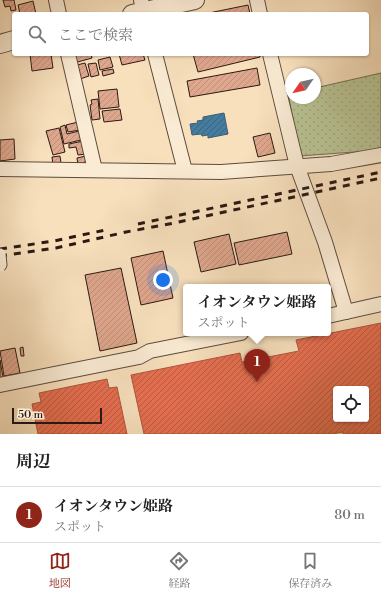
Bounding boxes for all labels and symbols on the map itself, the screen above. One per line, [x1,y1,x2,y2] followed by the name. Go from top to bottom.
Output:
[285,68,321,104] north arrow
[153,270,173,290] your location
[244,349,270,382] pin: 1
[12,406,102,425] scale bar

